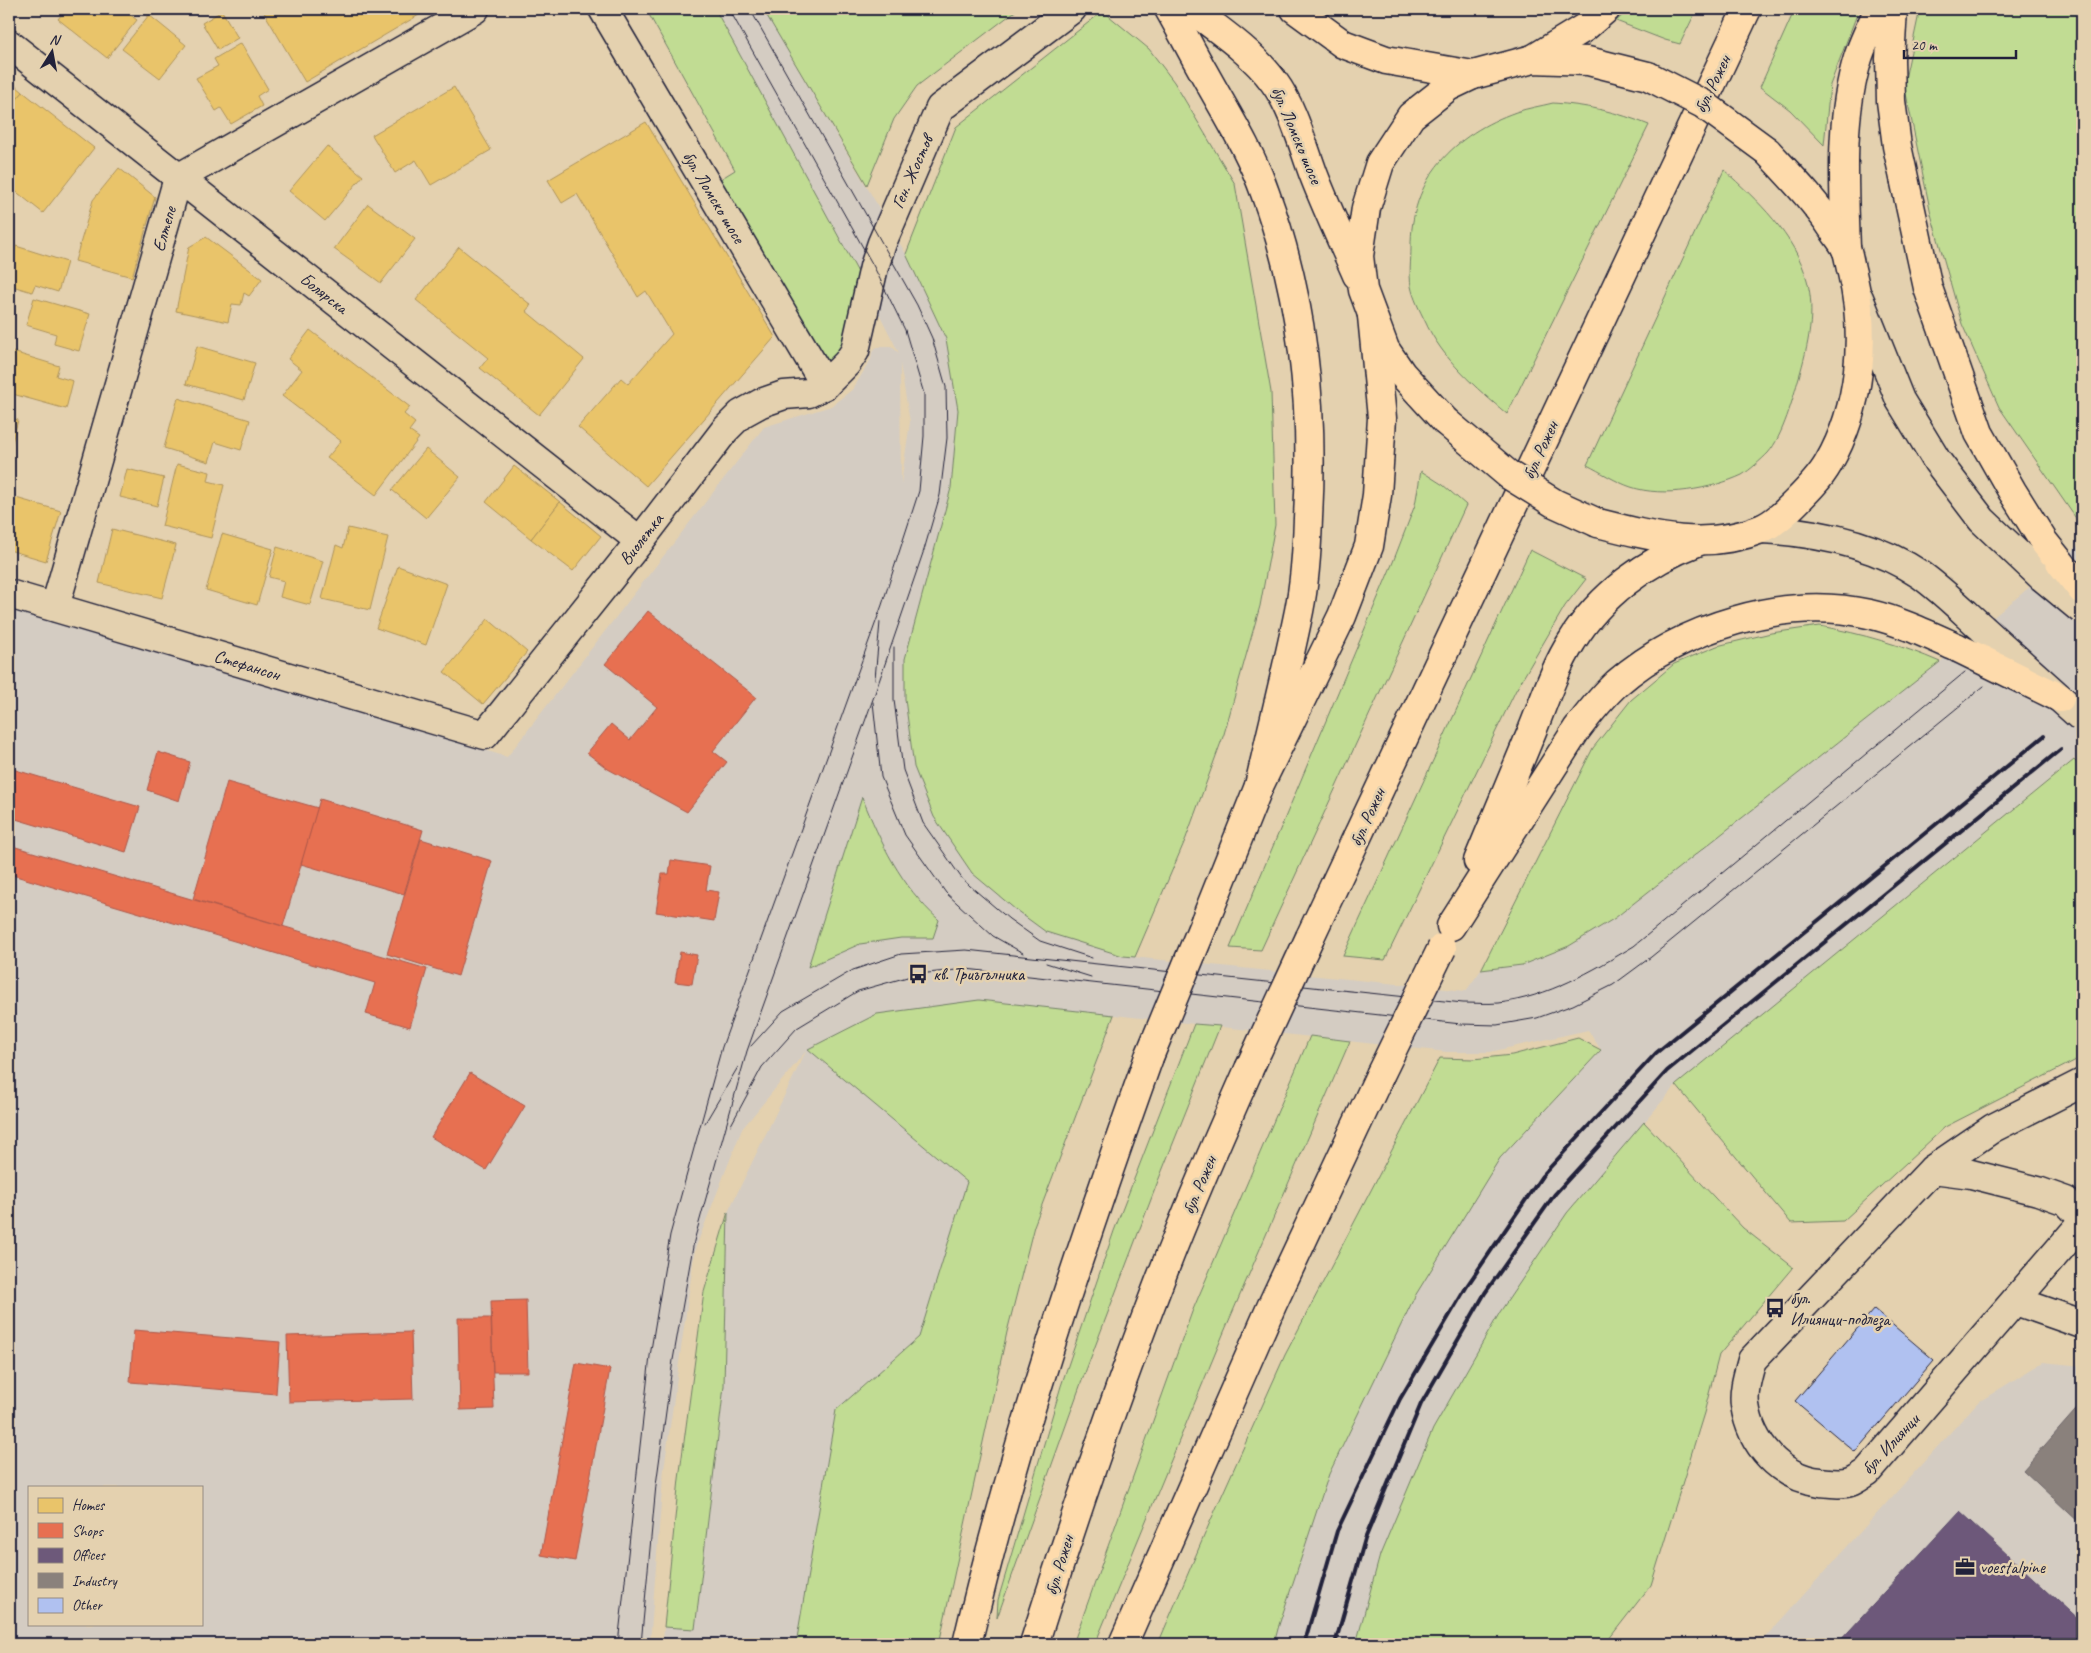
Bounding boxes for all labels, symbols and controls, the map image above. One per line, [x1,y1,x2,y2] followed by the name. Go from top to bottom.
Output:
[28,28,78,78] north arrow
[1904,28,2016,60] scale bar
[49,31,63,49] text: N
[1911,36,1938,55] text: 20 m
[1689,50,1736,116] street label: бул. Рожен
[1267,83,1328,188] street label: бул. Ломско шосе
[886,129,939,212] street label: Ген. Жостов
[678,147,751,248] street label: бул. Ломско шосе
[147,203,181,254] street label: Елтепе
[296,268,354,319] street label: Болярска
[1517,416,1564,482] street label: бул. Рожен
[614,508,669,569] street label: Виолетка
[211,645,284,686] street label: Стефансон
[1344,783,1391,849] street label: бул. Рожен
[907,963,929,985] bus stop icon: кв. Триъгълника
[933,963,1026,985] place label: кв. Триъгълника
[1177,1151,1222,1218] street label: бул. Рожен
[1790,1287,1891,1331] place label: бул. Илиянци-подлеза
[1764,1297,1786,1319] bus stop icon: бул. Илиянци-подлеза
[1856,1408,1925,1479] street label: бул. Илиянци
[28,1486,202,1626] legend
[72,1496,106,1515] text: Homes
[72,1522,105,1541] text: Shops
[1039,1531,1079,1598] street label: бул. Рожен
[72,1546,106,1565] text: Offices
[1954,1556,1976,1578] office icon: voestalpine
[1980,1556,2046,1578] place label: voestalpine
[72,1572,119,1591] text: Industry
[72,1596,103,1615] text: Other

